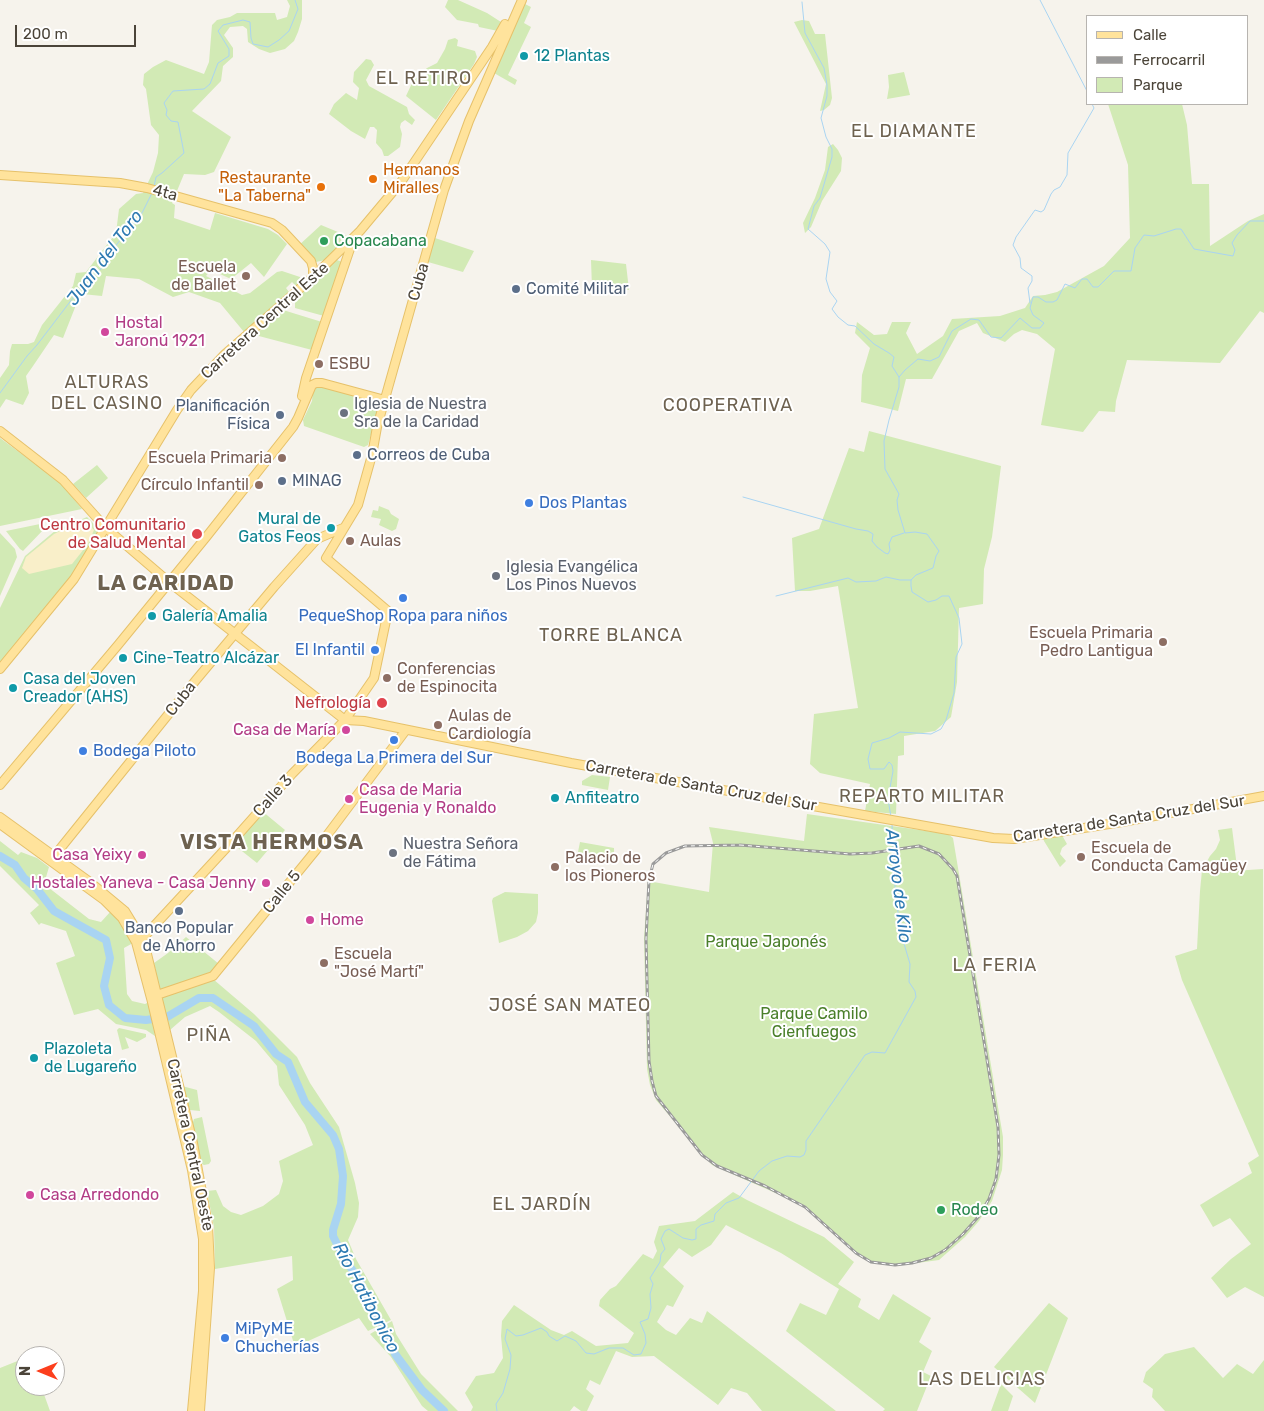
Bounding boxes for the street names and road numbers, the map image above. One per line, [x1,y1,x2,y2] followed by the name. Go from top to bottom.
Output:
[150,180,180,206] street label: 4ta
[197,259,333,383] street label: Carretera Central Este
[404,261,434,303] street label: Cuba
[162,678,200,720] street label: Cuba
[584,756,818,816] street label: Carretera de Santa Cruz del Sur
[249,771,297,821] street label: Calle 3
[1012,791,1246,847] street label: Carretera de Santa Cruz del Sur
[259,867,305,917] street label: Calle 5
[162,1057,218,1233] street label: Carretera Central Oeste

